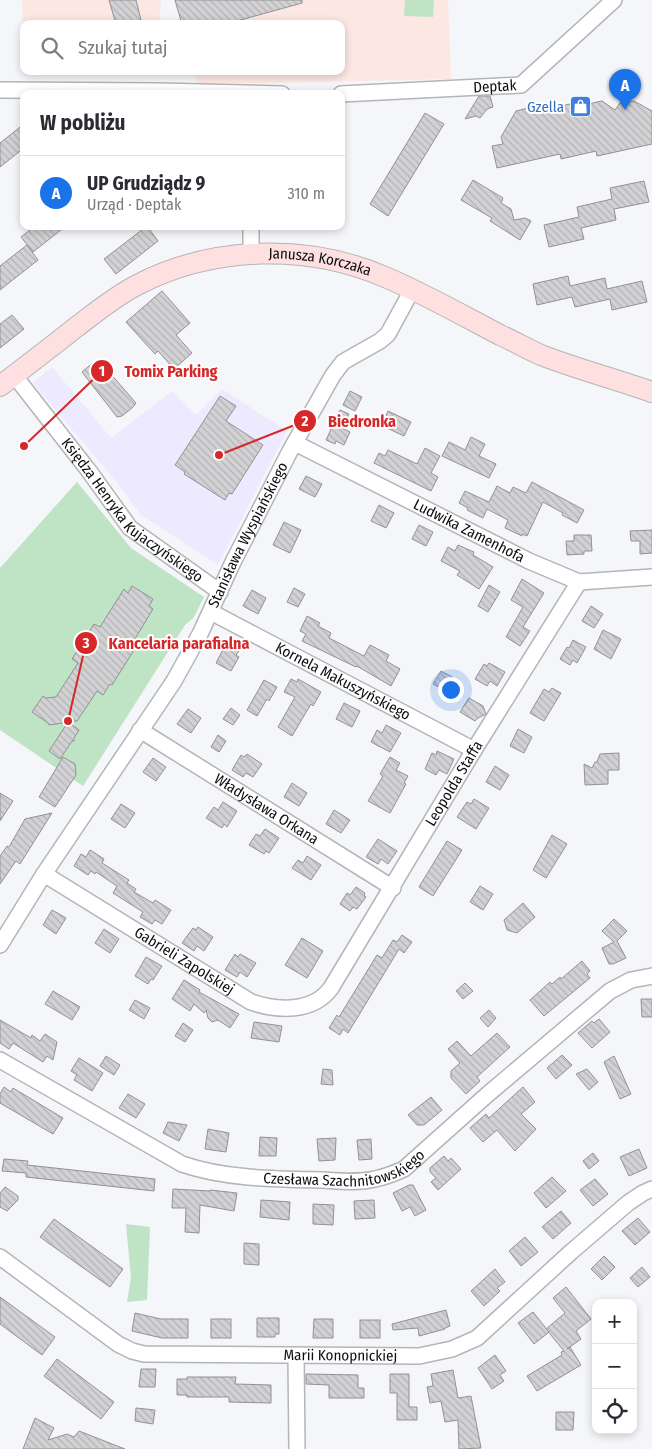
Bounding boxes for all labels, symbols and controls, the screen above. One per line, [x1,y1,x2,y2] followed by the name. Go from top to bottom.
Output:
[20,20,345,75] search box
[38,34,66,62] icon: search
[78,36,168,59] text: Szukaj tutaj
[609,69,641,110] pin: A
[473,76,517,96] street label: Deptak
[568,95,592,119] shop icon: Gzella
[527,98,564,116] place label: Gzella
[40,110,125,136] text: W pobliżu
[87,172,205,195] text: UP Grudziądz 9
[52,184,60,203] text: A
[288,184,325,203] text: 310 m
[87,195,181,214] text: Urząd · Deptak
[268,244,374,280] street label: Janusza Korczaka
[90,355,228,386] callout: Tomix Parking
[99,362,105,380] text: 1
[124,362,218,381] text: Tomix Parking
[293,405,406,436] callout: Biedronka
[301,412,309,430] text: 2
[328,412,396,431] text: Biedronka
[58,434,207,586] street label: Księdza Henryka Kujaczyńskiego
[204,459,292,611] street label: Stanisława Wyspiańskiego
[411,495,528,566] street label: Ludwika Zamenhofa
[74,627,260,658] callout: Kancelaria parafialna
[81,634,90,652] text: 3
[109,634,249,653] text: Kancelaria parafialna
[272,638,414,724] street label: Kornela Makuszyńskiego
[438,677,464,703] your location
[421,737,486,829] street label: Leopolda Staffa
[211,770,322,848] street label: Władysława Orkana
[131,923,238,998] street label: Gabrieli Zapolskiej
[263,1146,428,1190] street label: Czesława Szachnitowskiego
[592,1299,637,1434] map controls
[592,1299,637,1344] button: +
[592,1344,637,1389] button: −
[283,1346,397,1365] street label: Marii Konopnickiej
[592,1389,637,1434] button: locate

